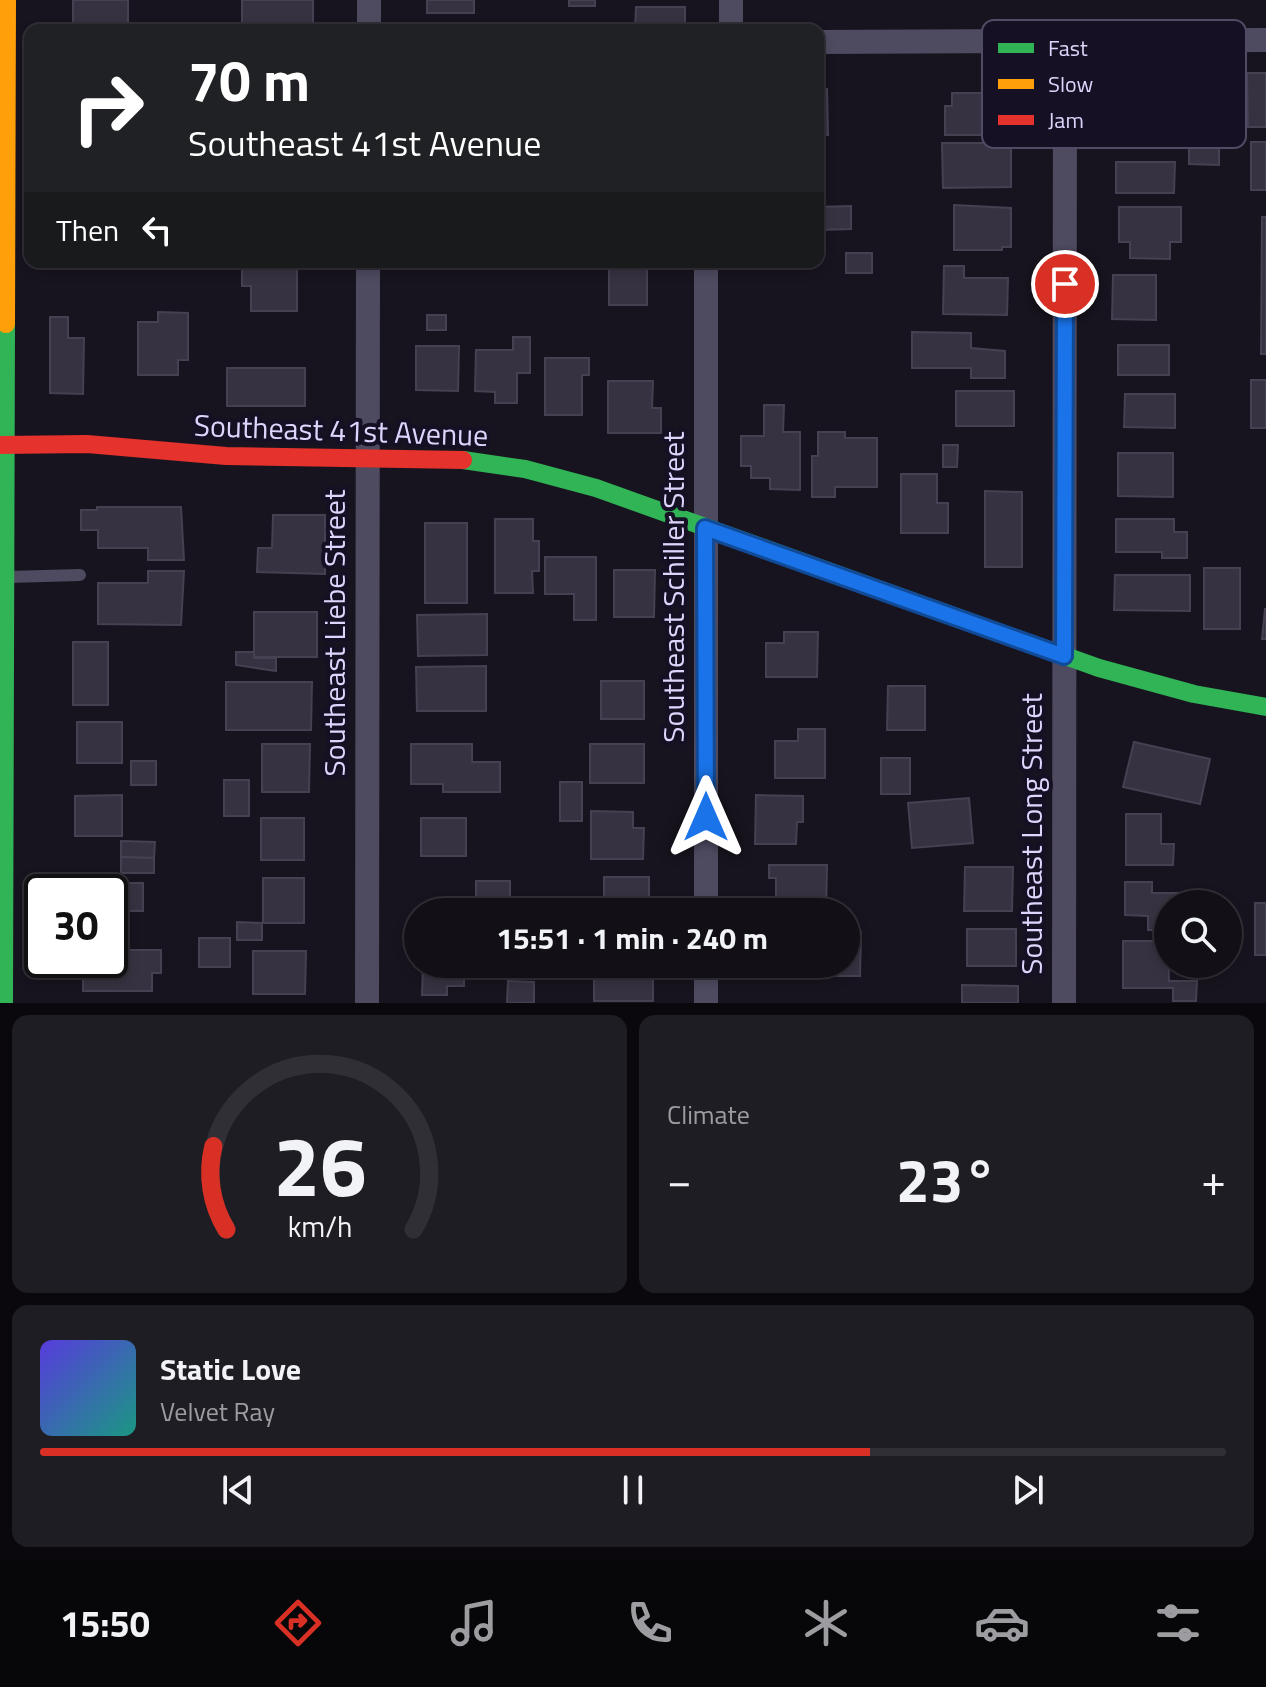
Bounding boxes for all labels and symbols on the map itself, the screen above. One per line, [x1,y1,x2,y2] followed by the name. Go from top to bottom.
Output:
[982,20,1246,148] legend
[1048,31,1088,65] text: Fast
[1048,67,1094,101] text: Slow
[1048,103,1084,137] text: Jam
[1031,250,1099,318] pin
[193,402,489,458] street label: Southeast 41st Avenue
[650,431,696,743] street label: Southeast Schiller Street
[311,489,357,776] street label: Southeast Liebe Street
[1008,693,1054,975] street label: Southeast Long Street
[664,775,748,859] position arrow
[24,874,128,978] speed limit sign: 30

